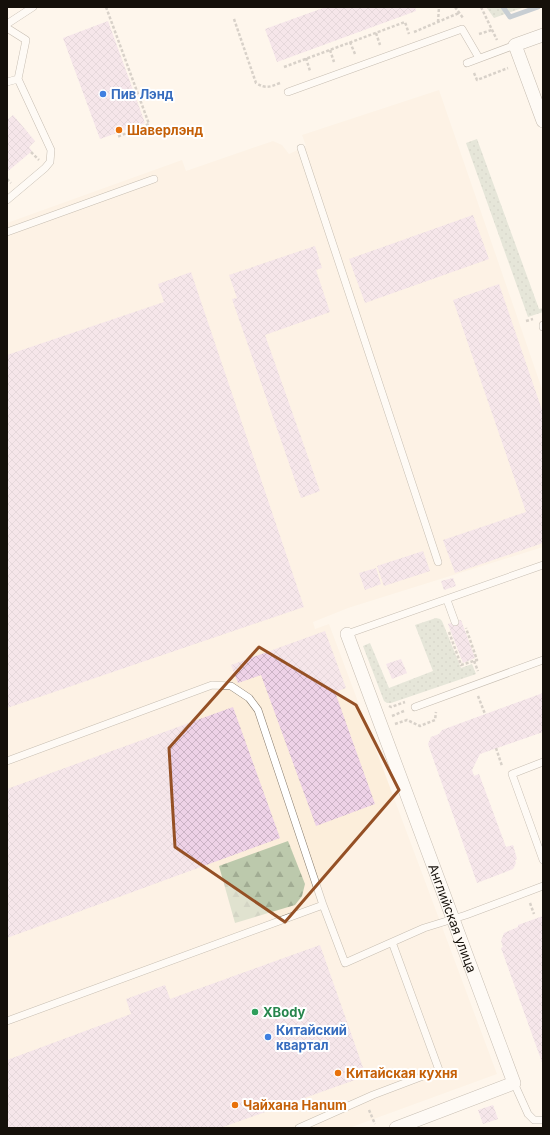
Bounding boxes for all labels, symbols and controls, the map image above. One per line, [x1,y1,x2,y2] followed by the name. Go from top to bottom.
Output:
[111,86,174,102] place label: Пив Лэнд
[98,89,108,99] marker: Пив Лэнд
[127,122,203,138] place label: Шаверлэнд
[114,125,124,135] marker: Шаверлэнд
[425,861,480,975] street label: Английская улица
[263,1004,305,1020] place label: XBody
[250,1007,260,1017] marker: XBody
[276,1022,347,1053] place label: Китайский квартал
[263,1032,273,1042] marker: Китайский квартал
[346,1065,458,1081] place label: Китайская кухня
[333,1068,343,1078] marker: Китайская кухня
[243,1097,347,1113] place label: Чайхана Hanum
[230,1100,240,1110] marker: Чайхана Hanum

